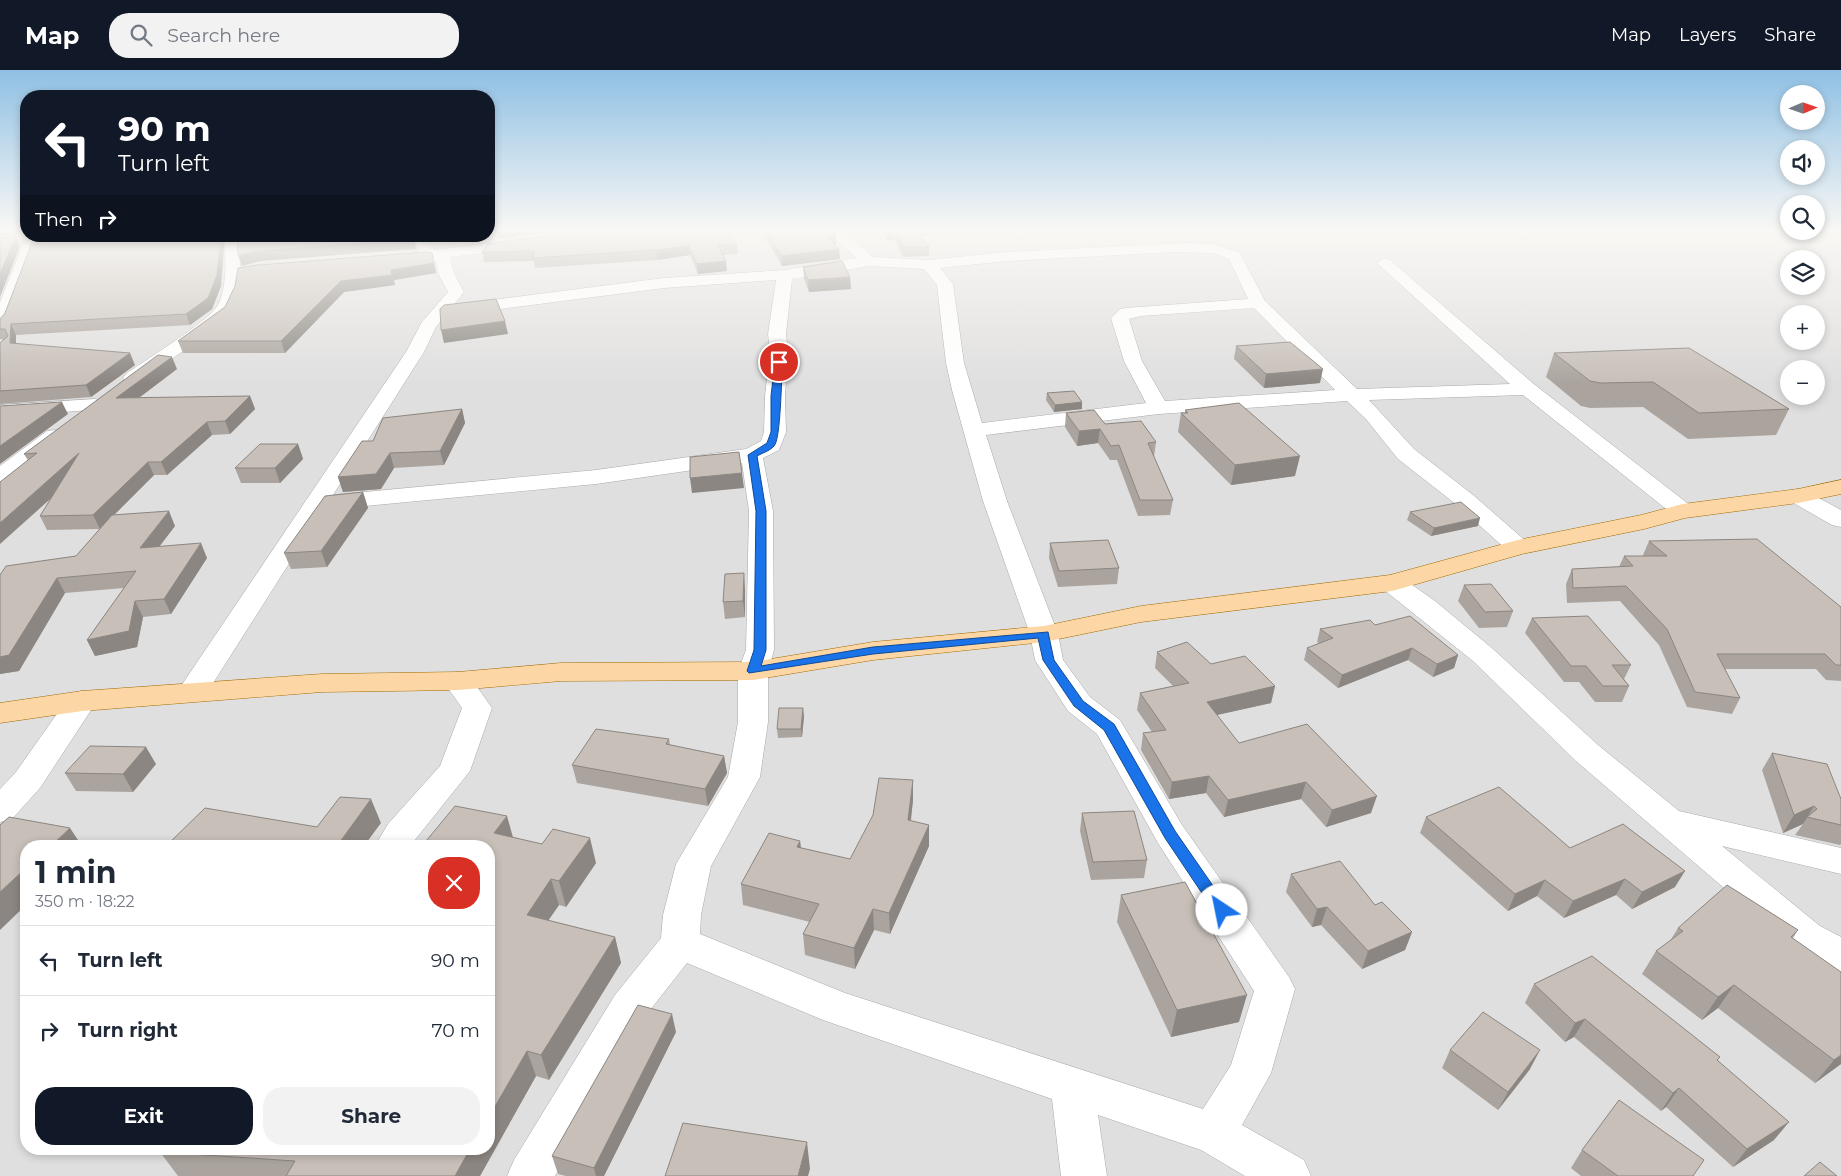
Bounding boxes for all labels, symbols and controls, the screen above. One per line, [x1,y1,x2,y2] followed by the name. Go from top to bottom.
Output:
[109,13,459,58] search box
[25,21,79,50] text: Map
[127,21,155,49] icon: search
[167,24,280,47] text: Search here
[1611,24,1651,46] text: Map
[1679,24,1736,46] text: Layers
[1764,24,1816,46] text: Share
[1780,85,1825,130] north arrow
[1780,85,1825,405] map controls
[118,107,211,150] text: 90 m
[35,110,100,175] icon: left
[1780,140,1825,185] button: sound
[118,150,210,177] text: Turn left
[1780,195,1825,240] button: search
[93,205,121,233] icon: right
[35,208,83,231] text: Then
[1780,250,1825,295] button: layers
[1780,305,1825,350] button: +
[758,341,800,383] pin
[765,348,793,376] icon: arrive
[1780,360,1825,405] button: −
[35,854,116,891] text: 1 min
[428,857,480,909] button: close
[1195,883,1247,935] position arrow
[35,892,135,911] text: 350 m · 18:22
[35,947,63,975] icon: left
[78,949,163,972] text: Turn left
[431,949,480,972] text: 90 m
[35,1017,63,1045] icon: right
[78,1019,178,1042] text: Turn right
[431,1019,480,1042] text: 70 m
[35,1087,253,1145] button: Exit
[263,1087,480,1145] button: Share

